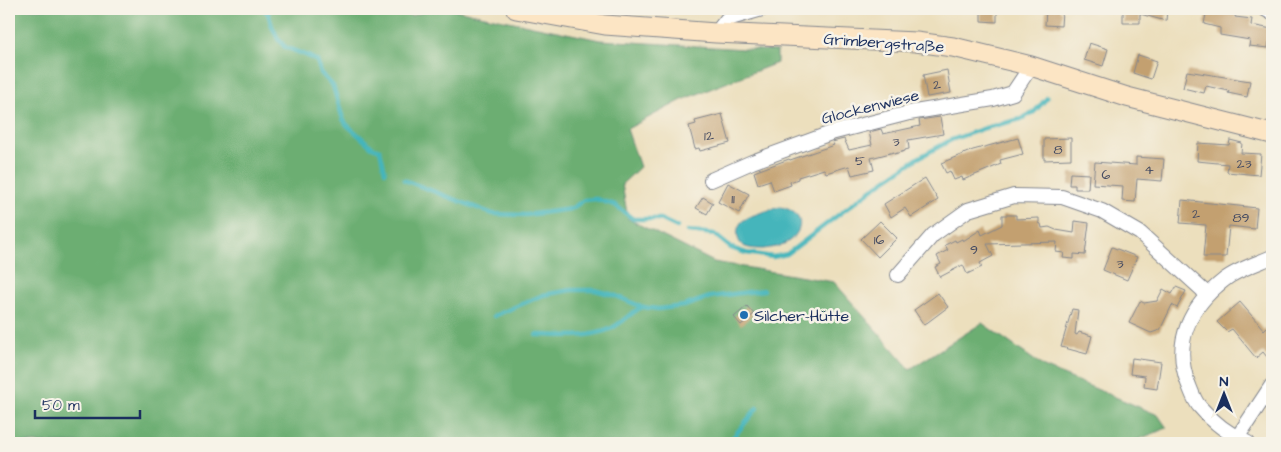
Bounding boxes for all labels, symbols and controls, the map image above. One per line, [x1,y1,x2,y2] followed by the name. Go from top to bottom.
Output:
[823,28,945,59] street label: Grimbergstraße
[933,75,941,95] house number: 2
[819,84,922,130] street label: Glockenwiese
[704,126,714,146] house number: 12
[892,132,900,152] house number: 3
[1053,140,1063,160] house number: 8
[855,151,865,171] house number: 5
[1236,154,1252,174] house number: 23
[1144,160,1154,180] house number: 4
[1102,165,1111,185] house number: 6
[731,189,735,209] house number: 11
[1192,204,1200,224] house number: 2
[1232,208,1250,228] house number: 89
[874,230,885,250] house number: 16
[970,240,978,260] house number: 9
[1116,254,1124,274] house number: 3
[754,305,849,327] place label: Silcher-Hütte
[738,309,750,321] marker: Silcher-Hütte
[1198,370,1248,420] north arrow
[1220,372,1229,392] text: N
[35,387,140,419] scale bar
[42,395,80,416] text: 50 m

